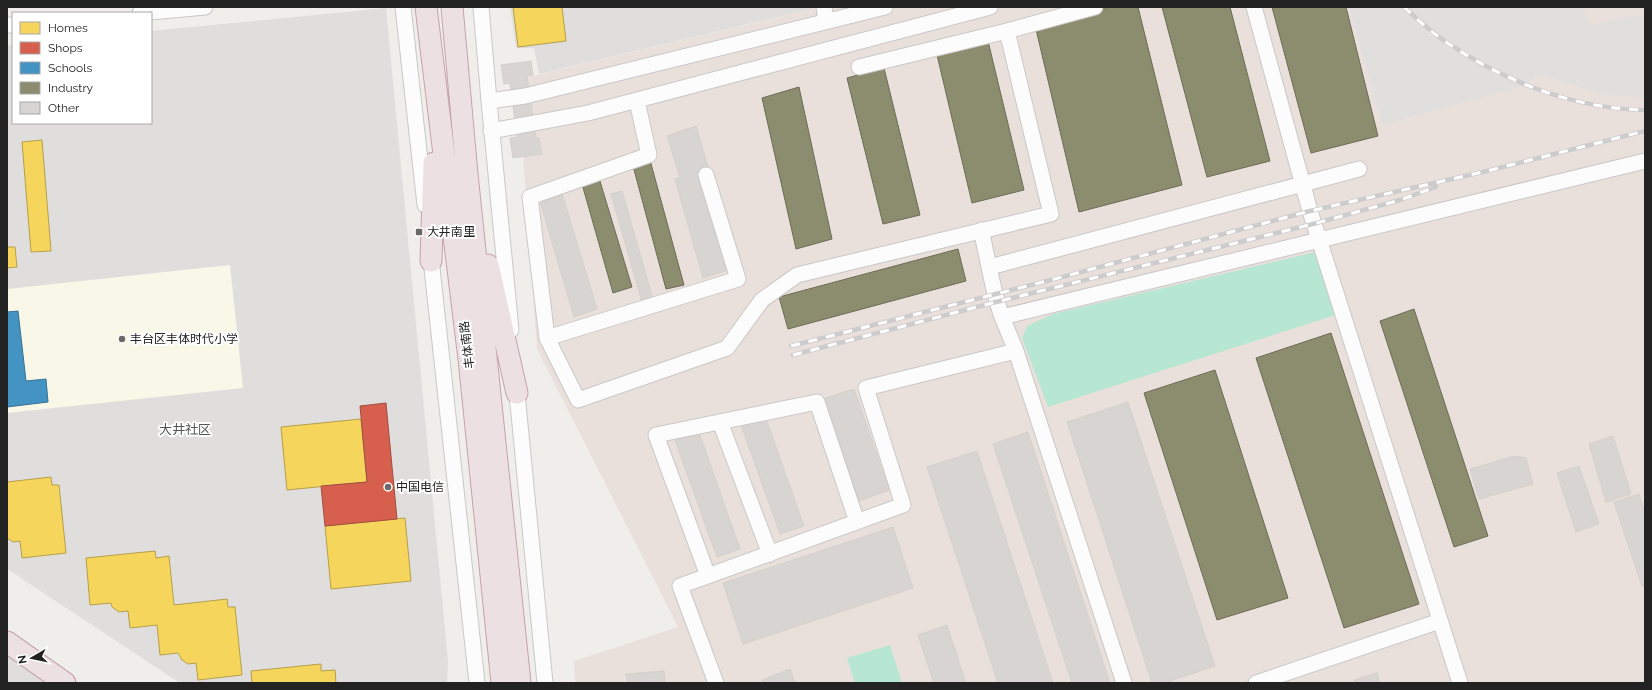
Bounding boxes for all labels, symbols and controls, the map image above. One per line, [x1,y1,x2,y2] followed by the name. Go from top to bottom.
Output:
[12,12,152,124] legend
[48,21,88,35] text: Homes
[48,41,83,55] text: Shops
[48,61,92,75] text: Schools
[48,81,94,95] text: Industry
[48,101,80,115] text: Other
[427,225,475,239] place label: 大井南里
[414,227,424,237] marker: 大井南里
[457,320,477,370] street label: 丰体南路
[130,332,238,346] place label: 丰台区丰体时代小学
[117,334,127,344] marker: 丰台区丰体时代小学
[159,422,211,437] district label: 大井社区
[396,480,444,494] place label: 中国电信
[383,482,393,492] marker: 中国电信
[12,638,52,678] north arrow
[16,654,30,665] text: N

